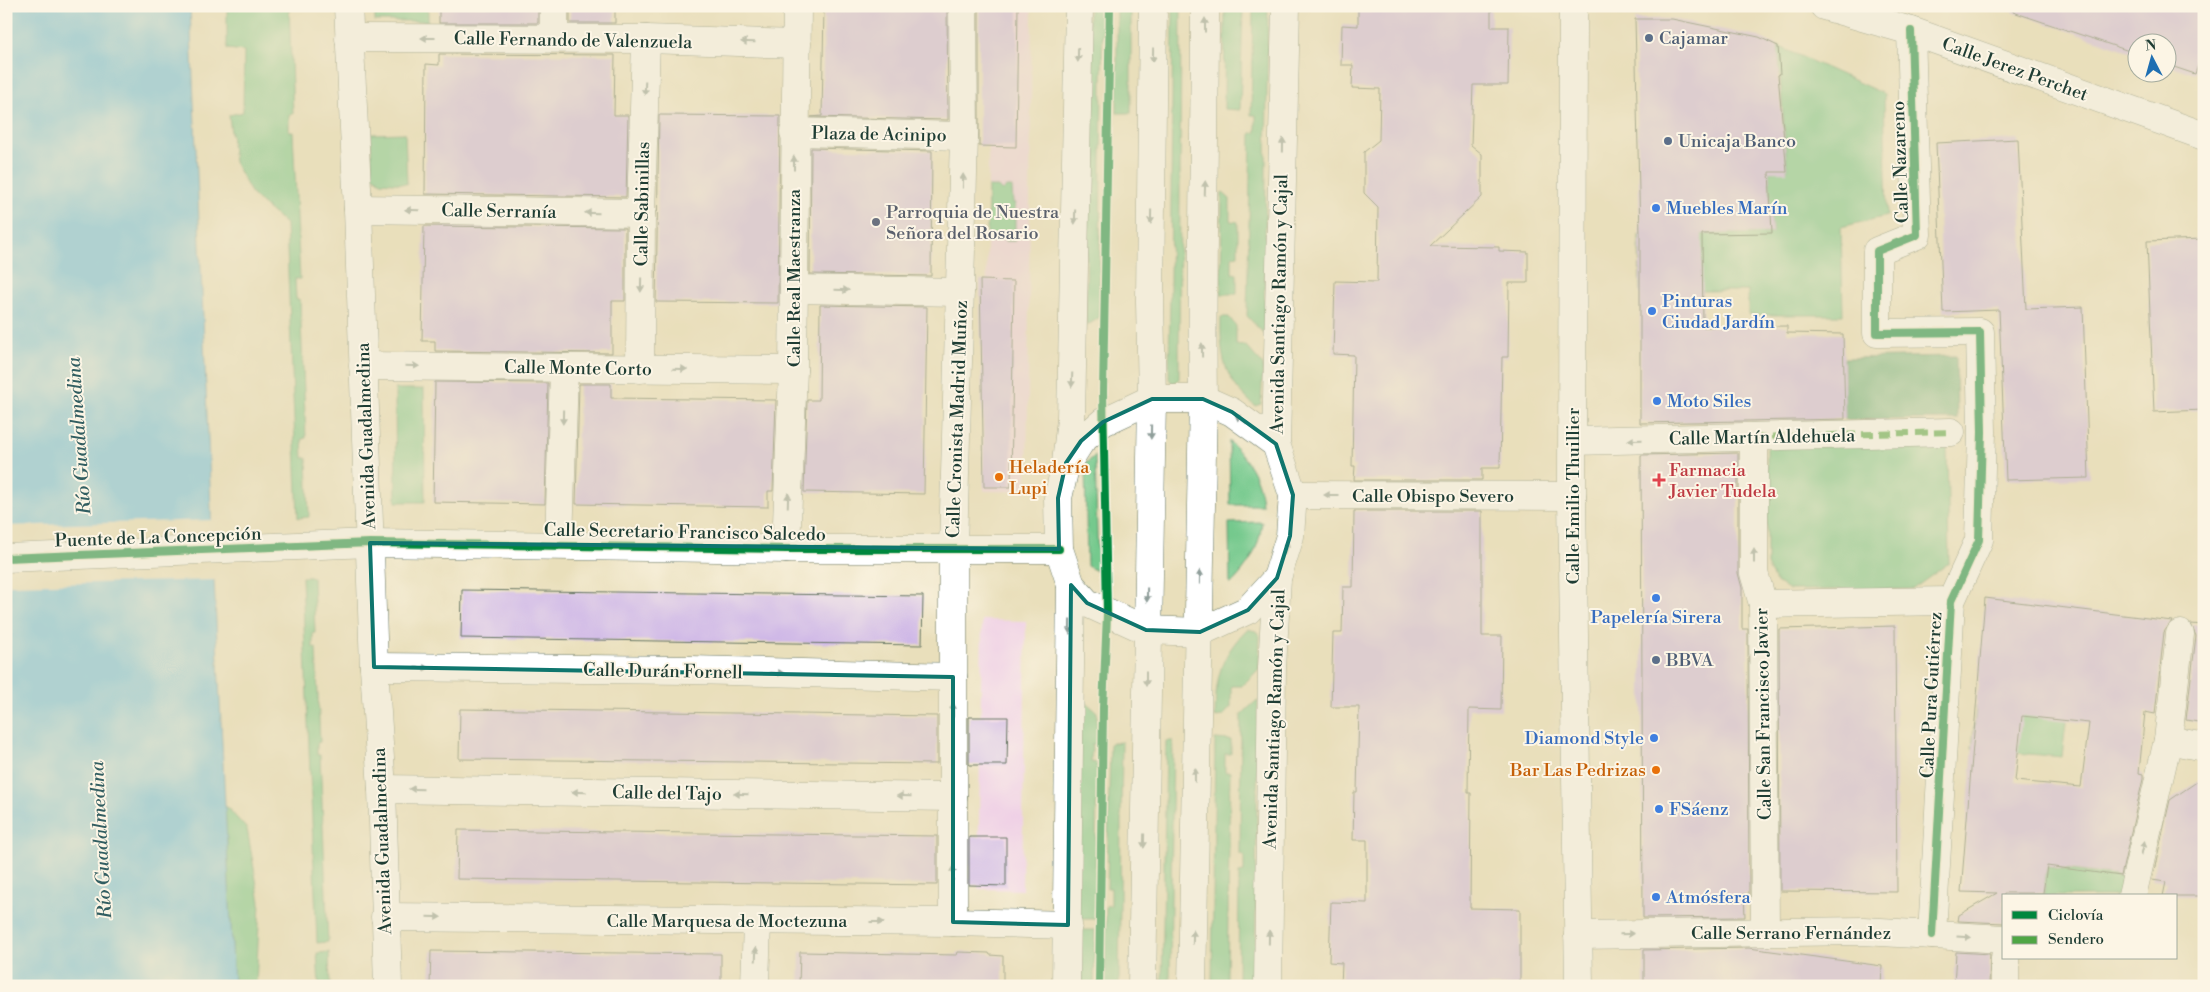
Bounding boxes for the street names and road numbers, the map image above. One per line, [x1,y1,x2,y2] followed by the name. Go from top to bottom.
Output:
[454,27,693,54] street label: Calle Fernando de Valenzuela
[1939,32,2092,107] street label: Calle Jerez Perchet
[1887,100,1914,224] street label: Calle Nazareno
[811,122,947,147] street label: Plaza de Acinipo
[630,141,655,267] street label: Calle Sabinillas
[1266,173,1293,435] street label: Avenida Santiago Ramón y Cajal
[783,188,806,367] street label: Calle Real Maestranza
[441,199,558,224] street label: Calle Serranía
[942,300,973,538] street label: Calle Cronista Madrid Muñoz
[352,341,381,531] street label: Avenida Guadalmedina
[504,356,652,381] street label: Calle Monte Corto
[1562,407,1585,584] street label: Calle Emilio Thuillier
[1669,424,1856,451] street label: Calle Martín Aldehuela
[1352,485,1514,508] street label: Calle Obispo Severo
[544,519,826,546] street label: Calle Secretario Francisco Salcedo
[54,522,262,553] street label: Puente de La Concepción
[1258,588,1291,850] street label: Avenida Santiago Ramón y Cajal
[1750,608,1777,820] street label: Calle San Francisco Javier
[1916,611,1947,779] street label: Calle Pura Gutiérrez
[583,659,744,684] street label: Calle Durán Fornell
[368,746,397,936] street label: Avenida Guadalmedina
[612,781,722,806] street label: Calle del Tajo
[607,910,848,933] street label: Calle Marquesa de Moctezuna
[1691,922,1891,945] street label: Calle Serrano Fernández

